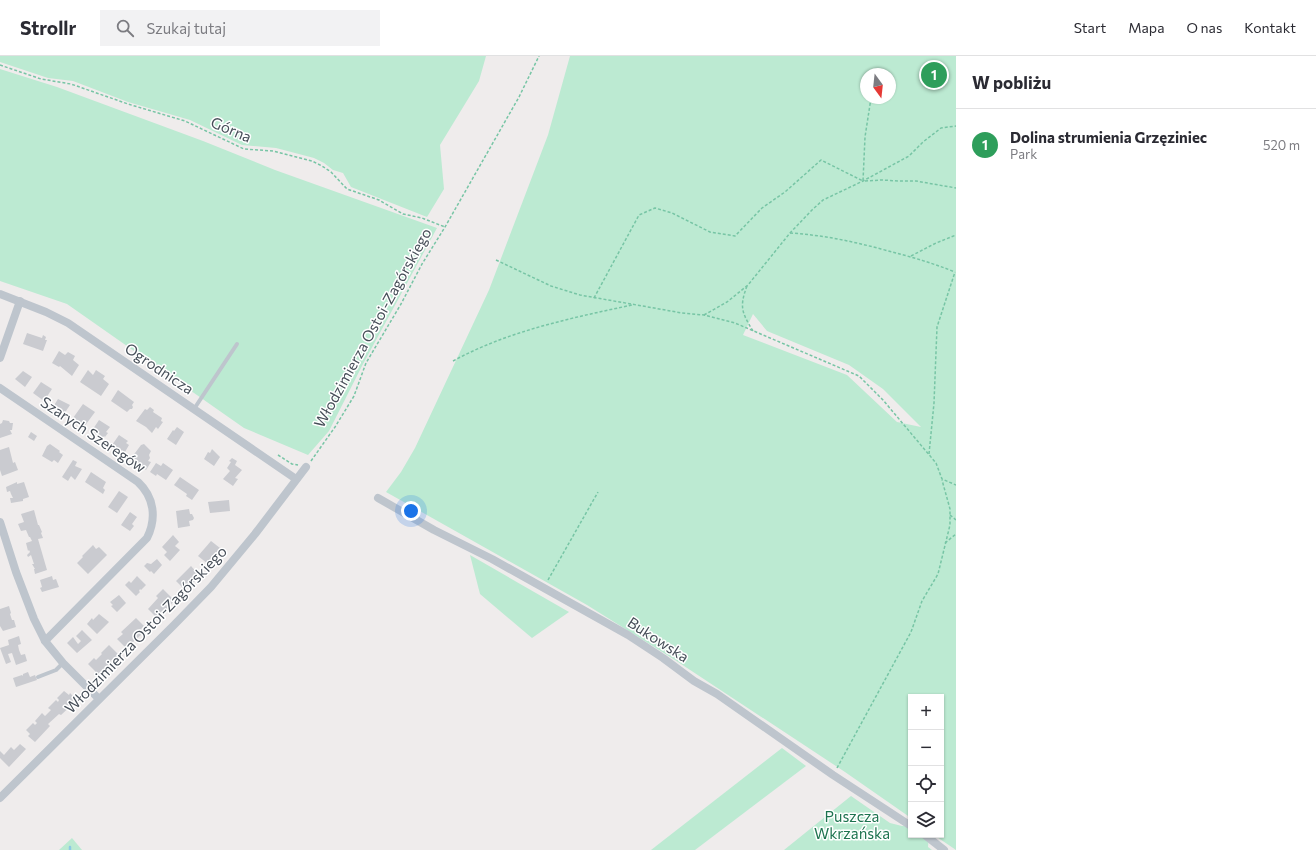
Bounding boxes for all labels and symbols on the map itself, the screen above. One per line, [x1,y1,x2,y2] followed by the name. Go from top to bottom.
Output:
[921,60,947,90] pin: 1
[860,68,896,104] north arrow
[208,113,254,146] street label: Górna
[310,225,435,430] street label: Włodzimierza Ostoi-Zagórskiego
[122,339,197,398] street label: Ogrodnicza
[38,392,150,476] street label: Szarych Szeregów
[401,501,421,521] your location
[61,542,230,717] street label: Włodzimierza Ostoi-Zagórskiego
[625,613,693,666] street label: Bukowska
[814,807,890,842] park label: Puszcza Wkrzańska

